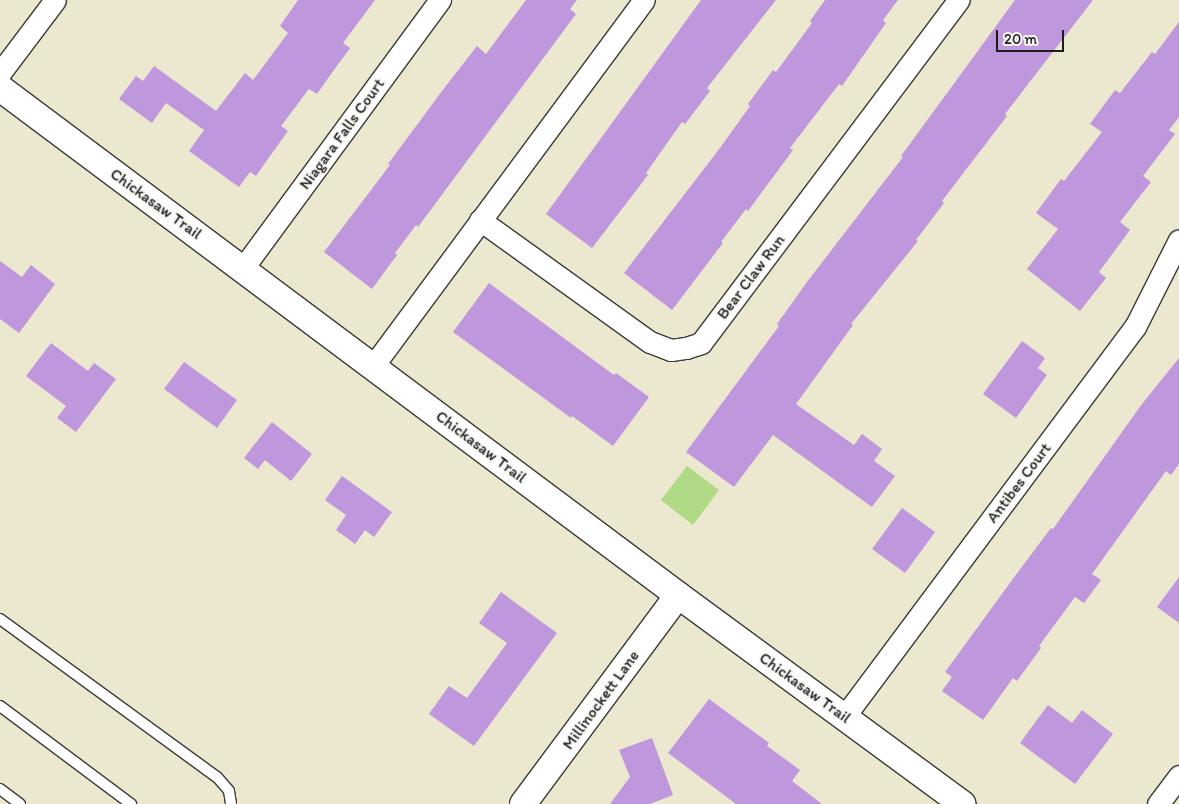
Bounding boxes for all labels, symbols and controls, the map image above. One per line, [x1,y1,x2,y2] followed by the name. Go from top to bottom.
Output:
[999,20,1066,52] scale bar
[1004,30,1037,48] text: 20 m
[295,75,389,193] street label: Niagara Falls Court
[107,165,205,243] street label: Chickasaw Trail
[713,231,789,323] street label: Bear Claw Run
[432,407,530,487] street label: Chickasaw Trail
[983,439,1055,527] street label: Antibes Court
[558,646,644,754] street label: Millinockett Lane
[756,649,854,727] street label: Chickasaw Trail

